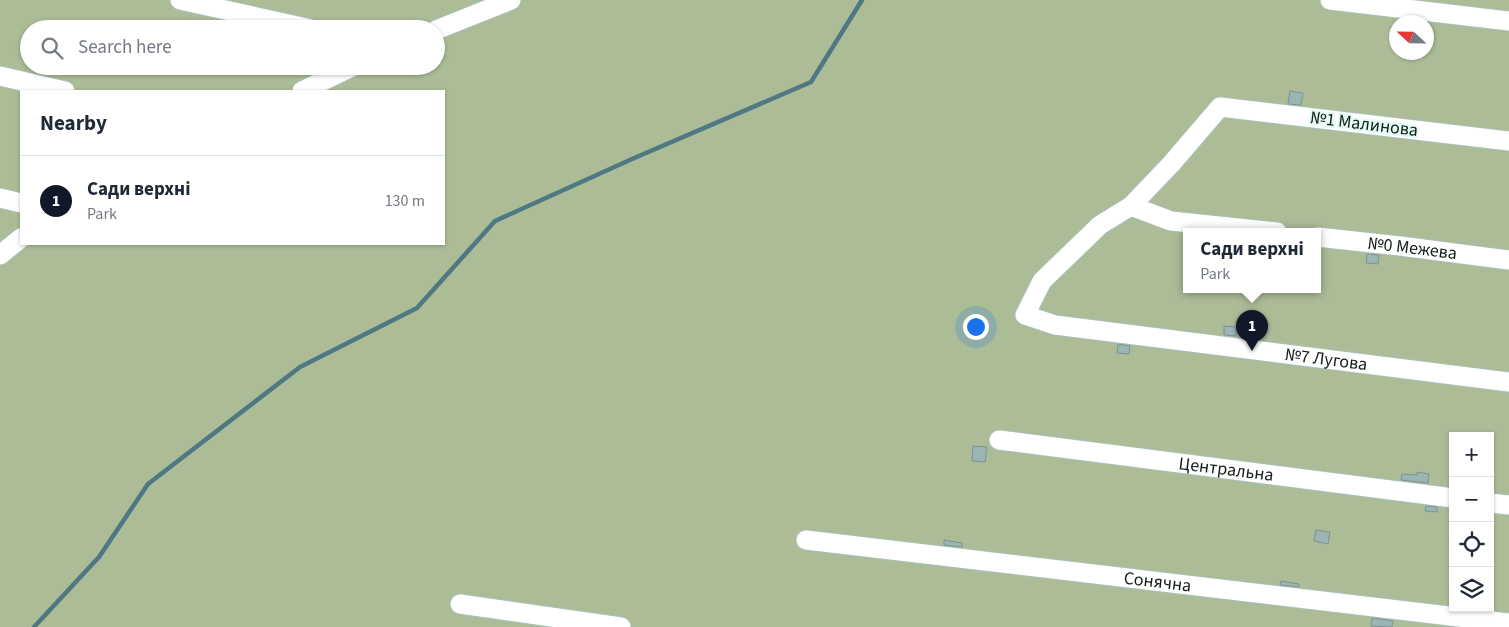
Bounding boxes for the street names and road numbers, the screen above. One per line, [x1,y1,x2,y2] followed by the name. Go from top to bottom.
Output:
[1309,105,1419,143] street label: №1 Малинова
[1366,230,1459,266] street label: №0 Межева
[1283,341,1369,377] street label: №7 Лугова
[1177,451,1275,487] street label: Центральна
[1122,565,1193,598] street label: Сонячна

